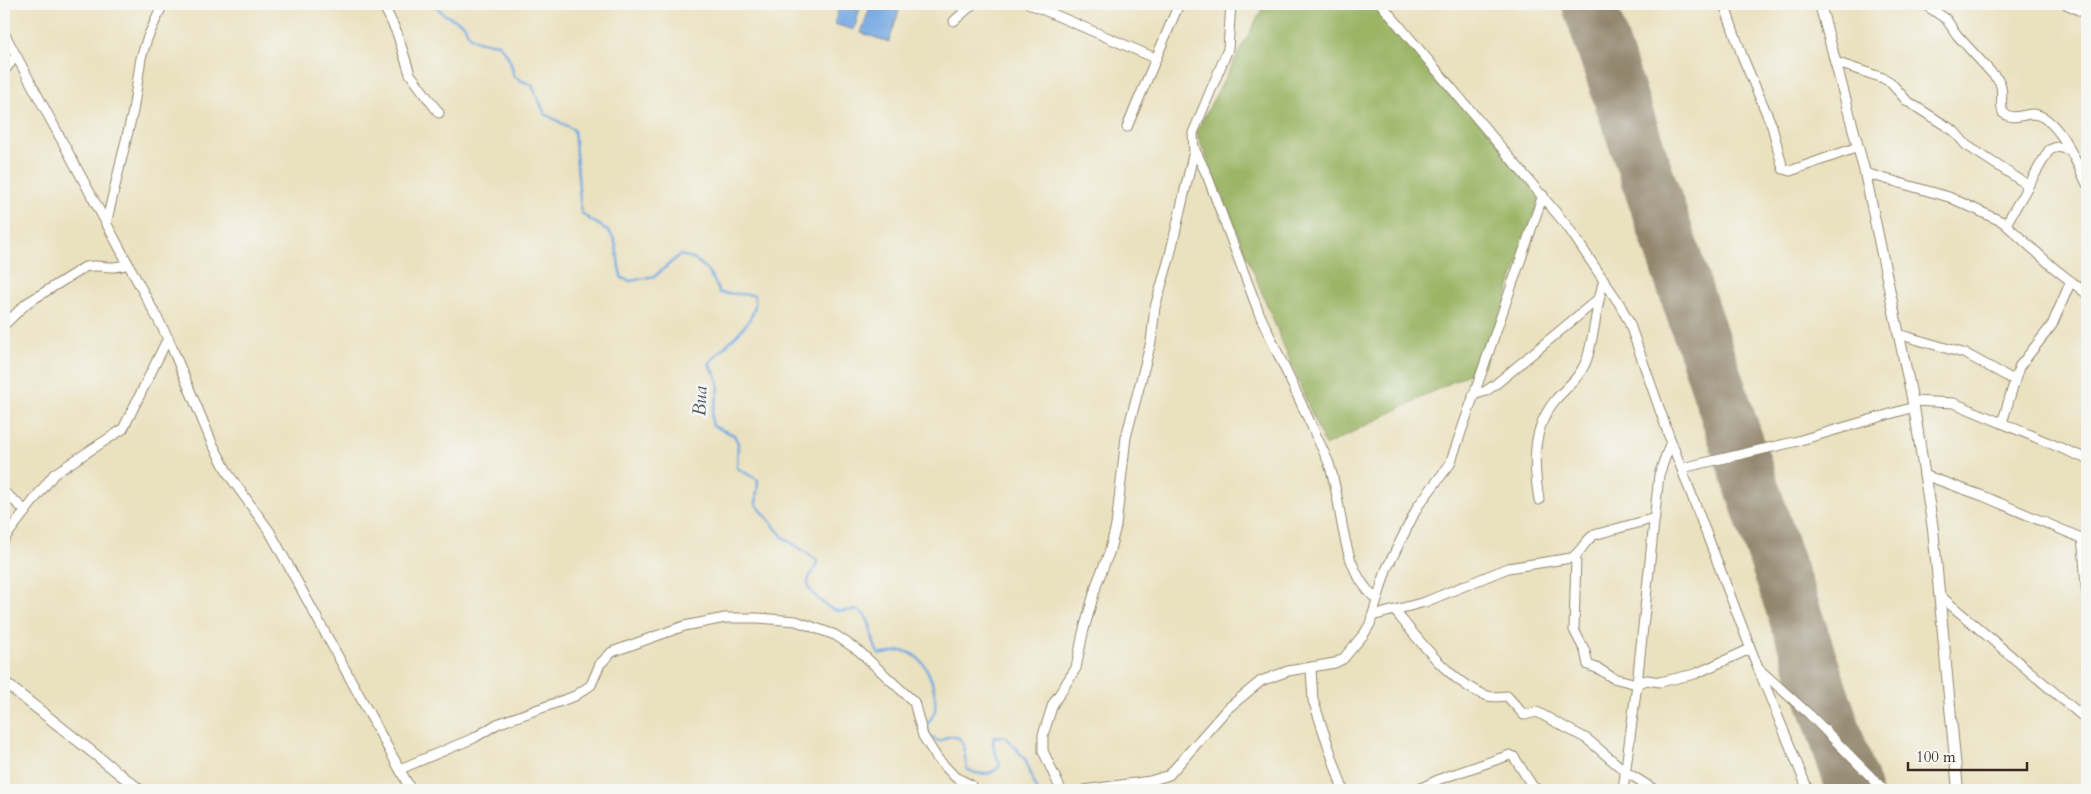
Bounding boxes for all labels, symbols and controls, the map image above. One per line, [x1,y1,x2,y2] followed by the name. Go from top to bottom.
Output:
[686,385,714,417] water label: Bua
[1908,739,2027,771] scale bar
[1916,747,1956,767] text: 100 m

